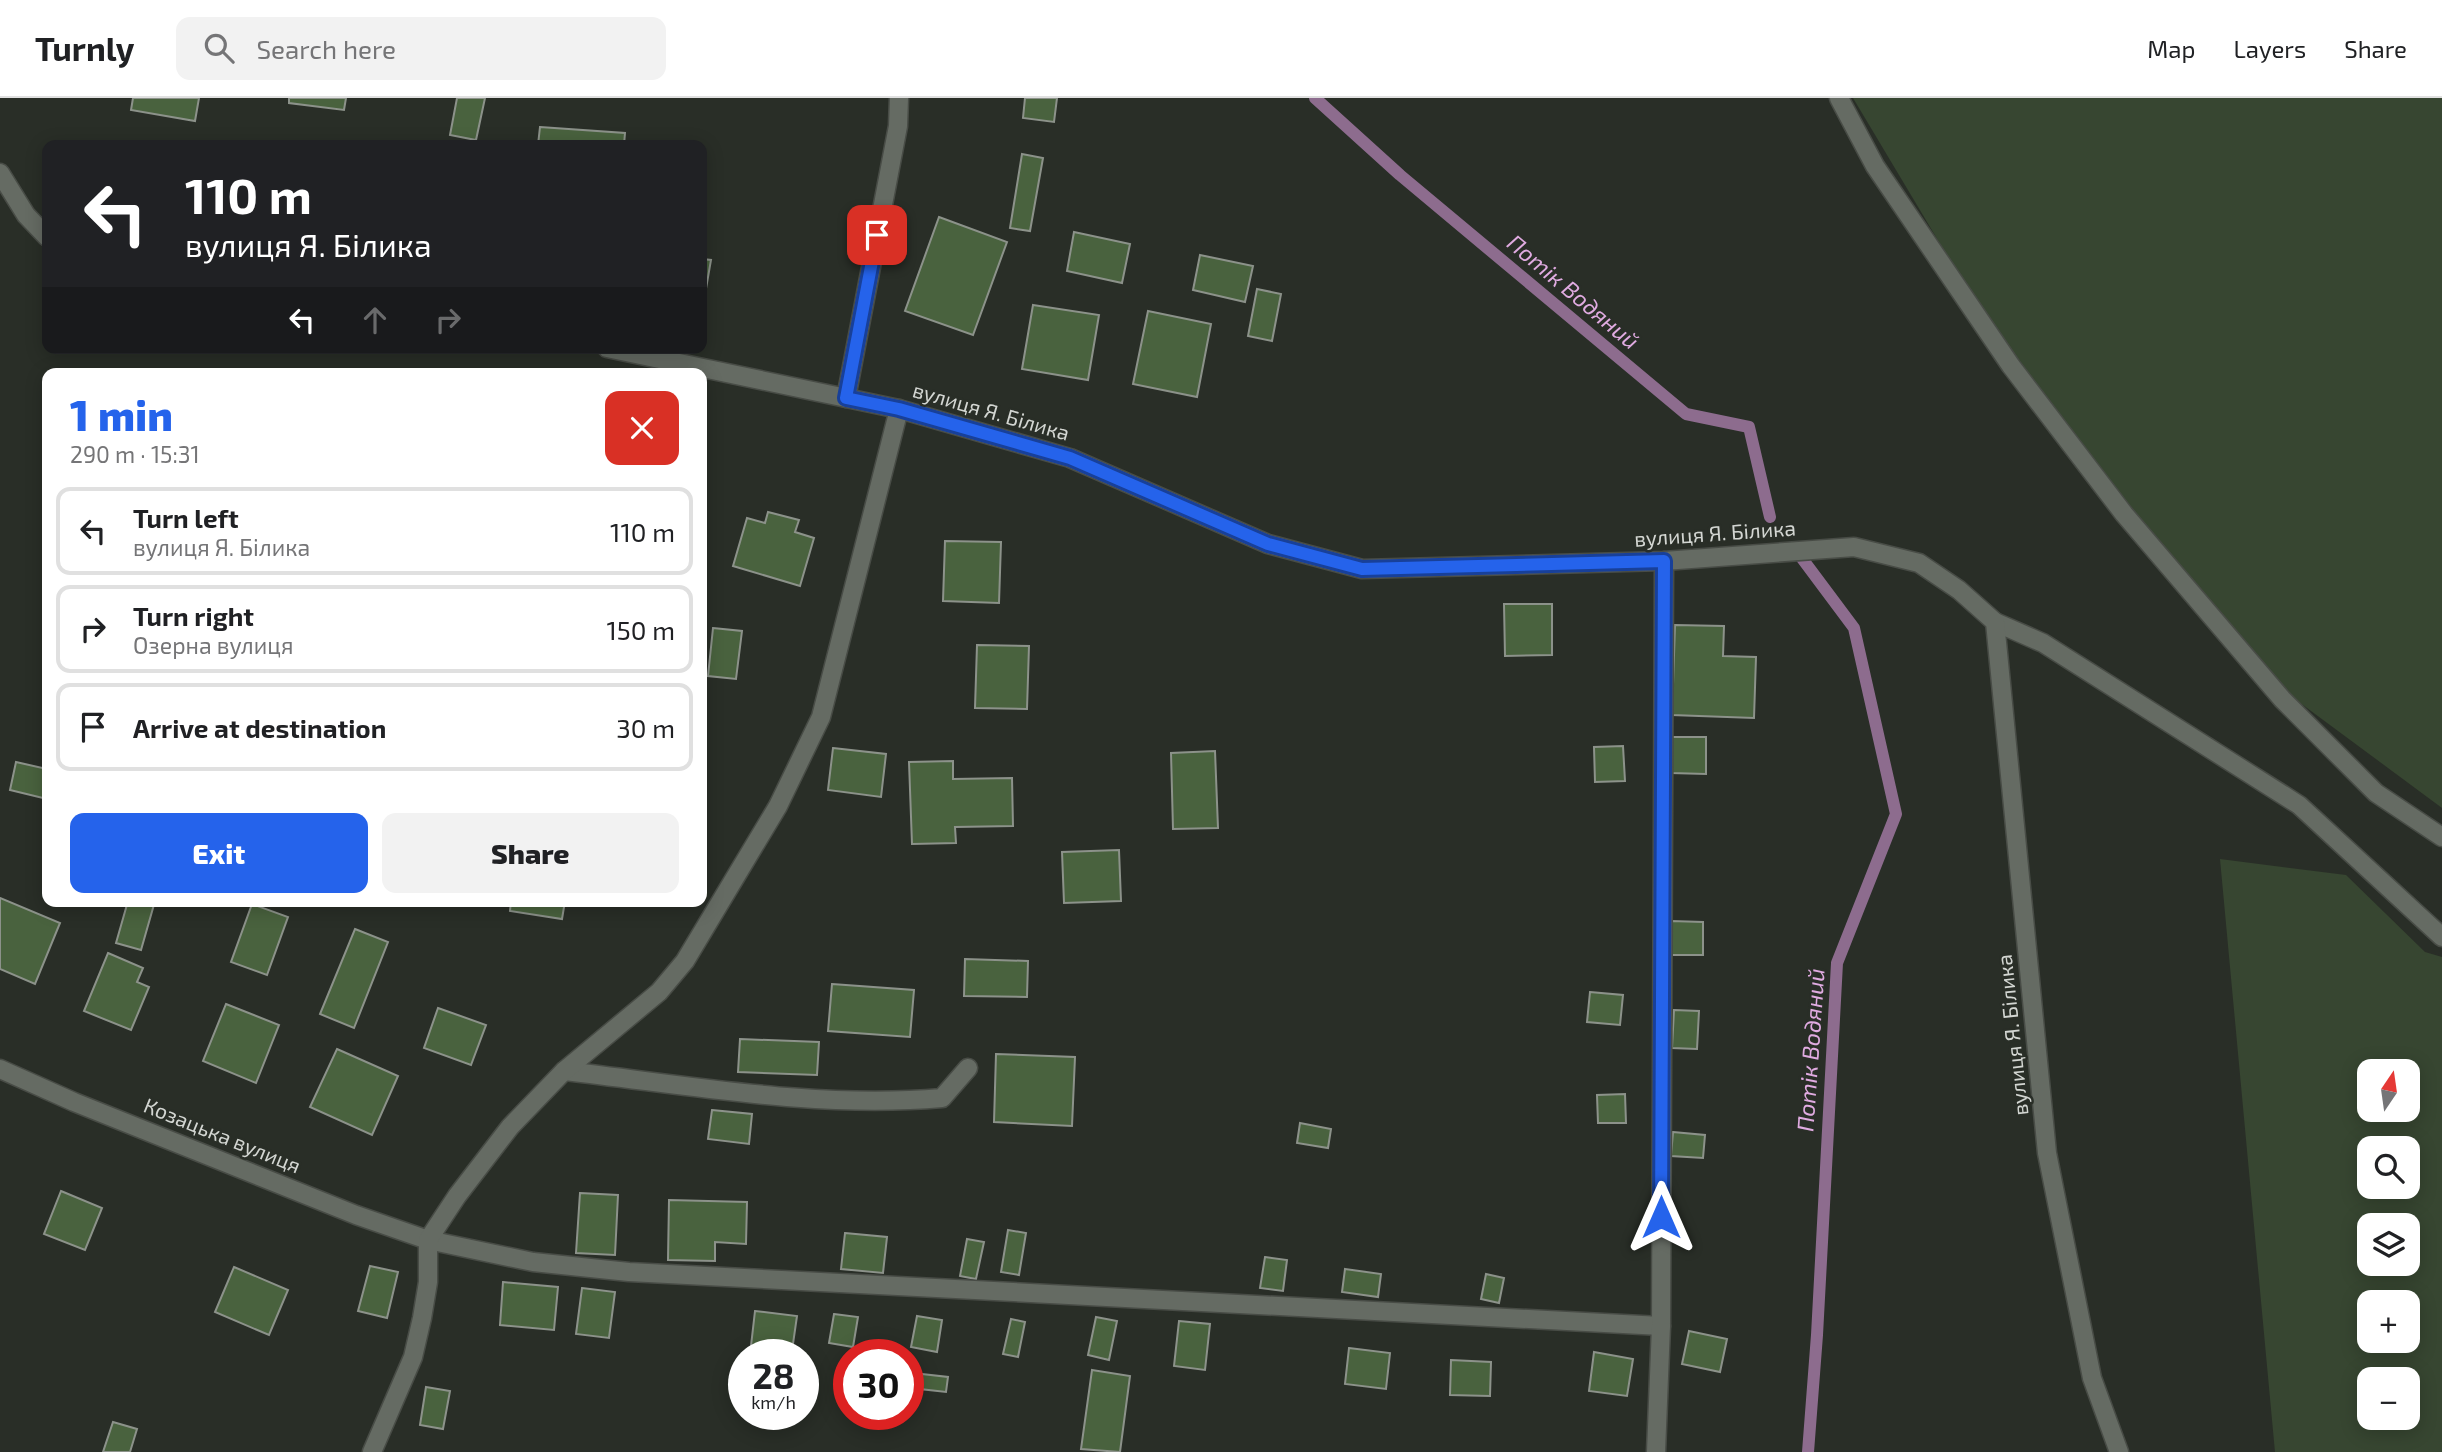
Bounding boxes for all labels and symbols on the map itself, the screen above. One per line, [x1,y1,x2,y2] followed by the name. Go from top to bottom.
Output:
[847,205,907,265] pin
[1502,228,1645,355] water label: Потік Водяний
[910,376,1073,446] street label: вулиця Я. Білика
[1633,514,1797,552] street label: вулиця Я. Білика
[1991,953,2033,1117] street label: вулиця Я. Білика
[1790,967,1830,1133] water label: Потік Водяний
[2357,1059,2420,1122] north arrow
[140,1092,305,1178] street label: Козацька вулиця
[1624,1180,1698,1254] position arrow
[833,1339,924,1430] speed limit sign: 30

